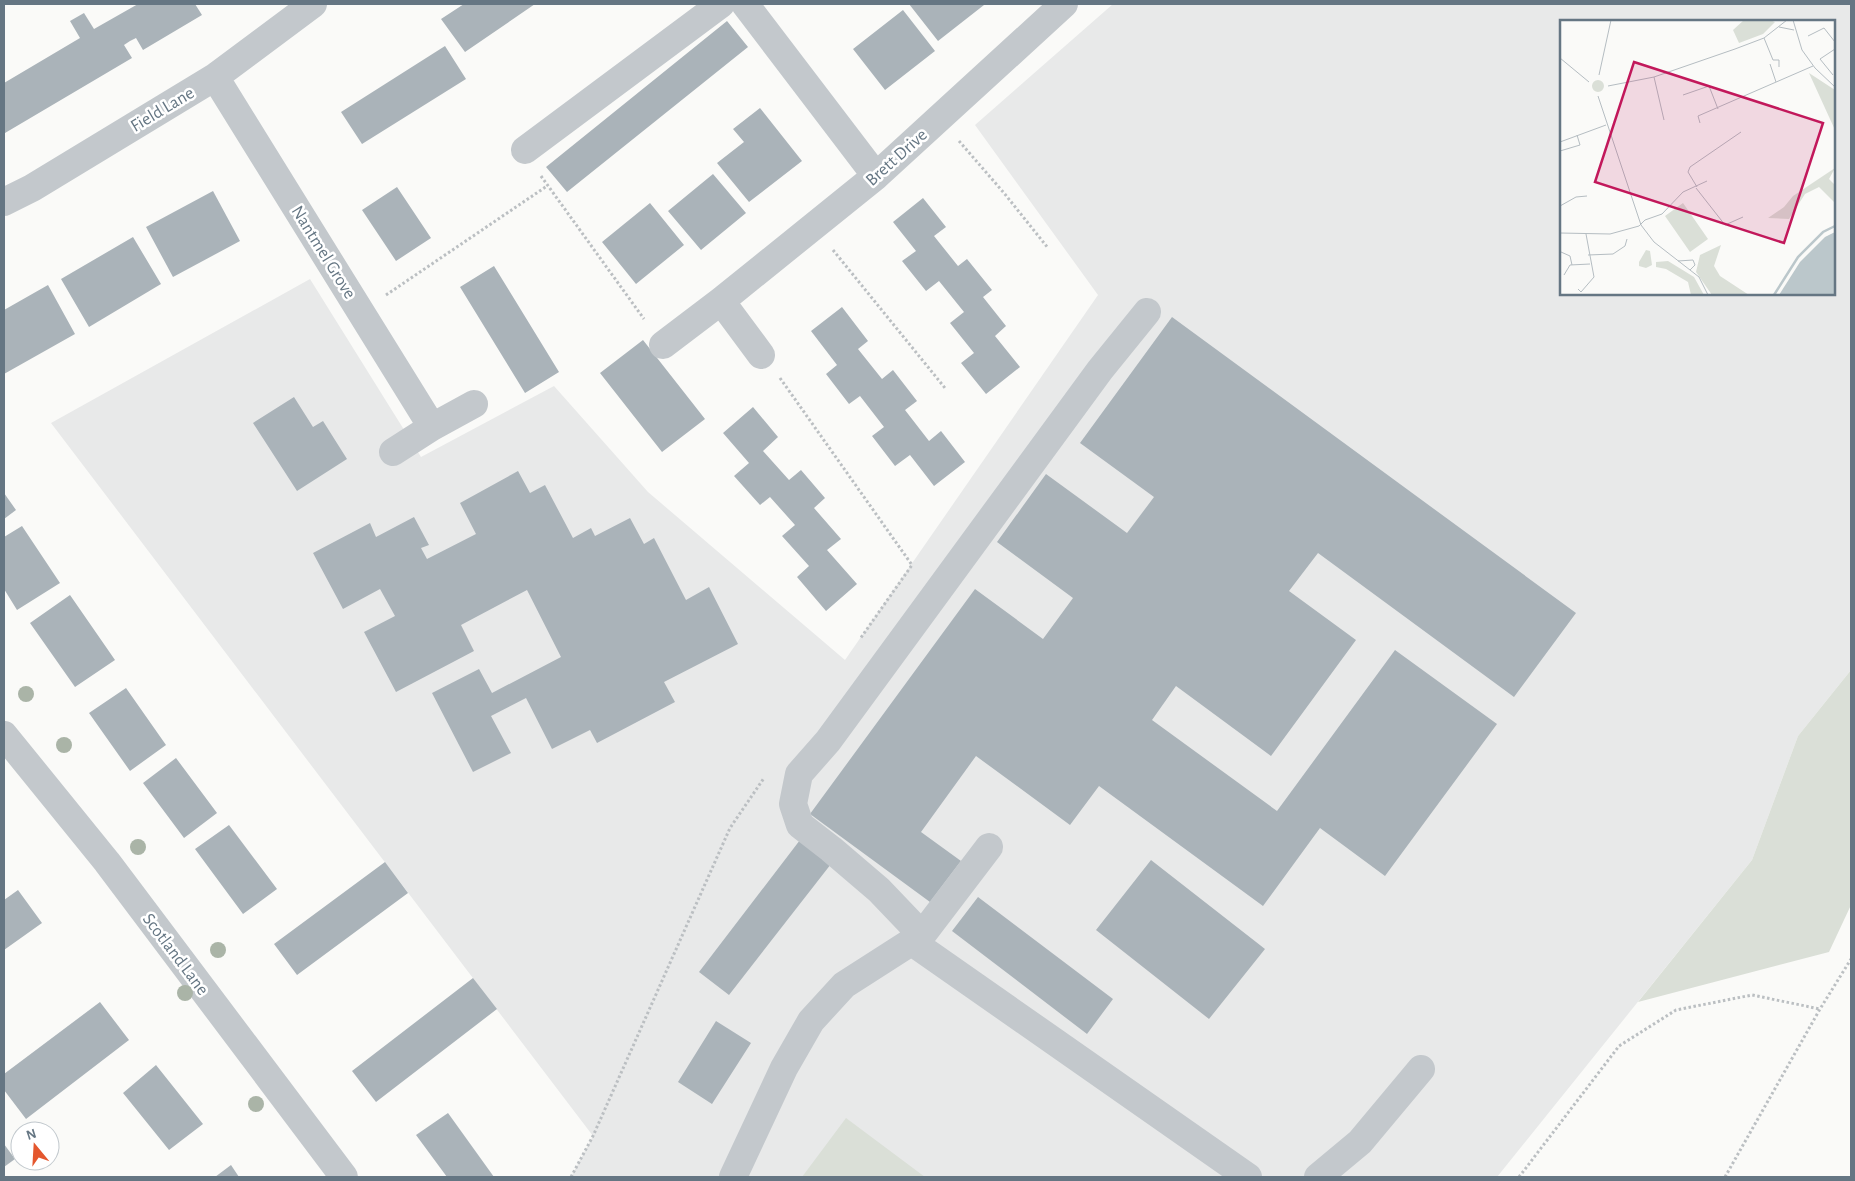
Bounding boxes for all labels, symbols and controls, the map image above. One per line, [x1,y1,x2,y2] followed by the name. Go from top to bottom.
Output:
[1560,20,1835,295] inset map
[128,84,197,136] street label: Field Lane
[863,126,931,190] street label: Brett Drive
[288,203,359,302] street label: Nantmel Grove
[139,910,212,999] street label: Scotland Lane
[10,1121,60,1171] north arrow
[24,1126,38,1143] text: N

